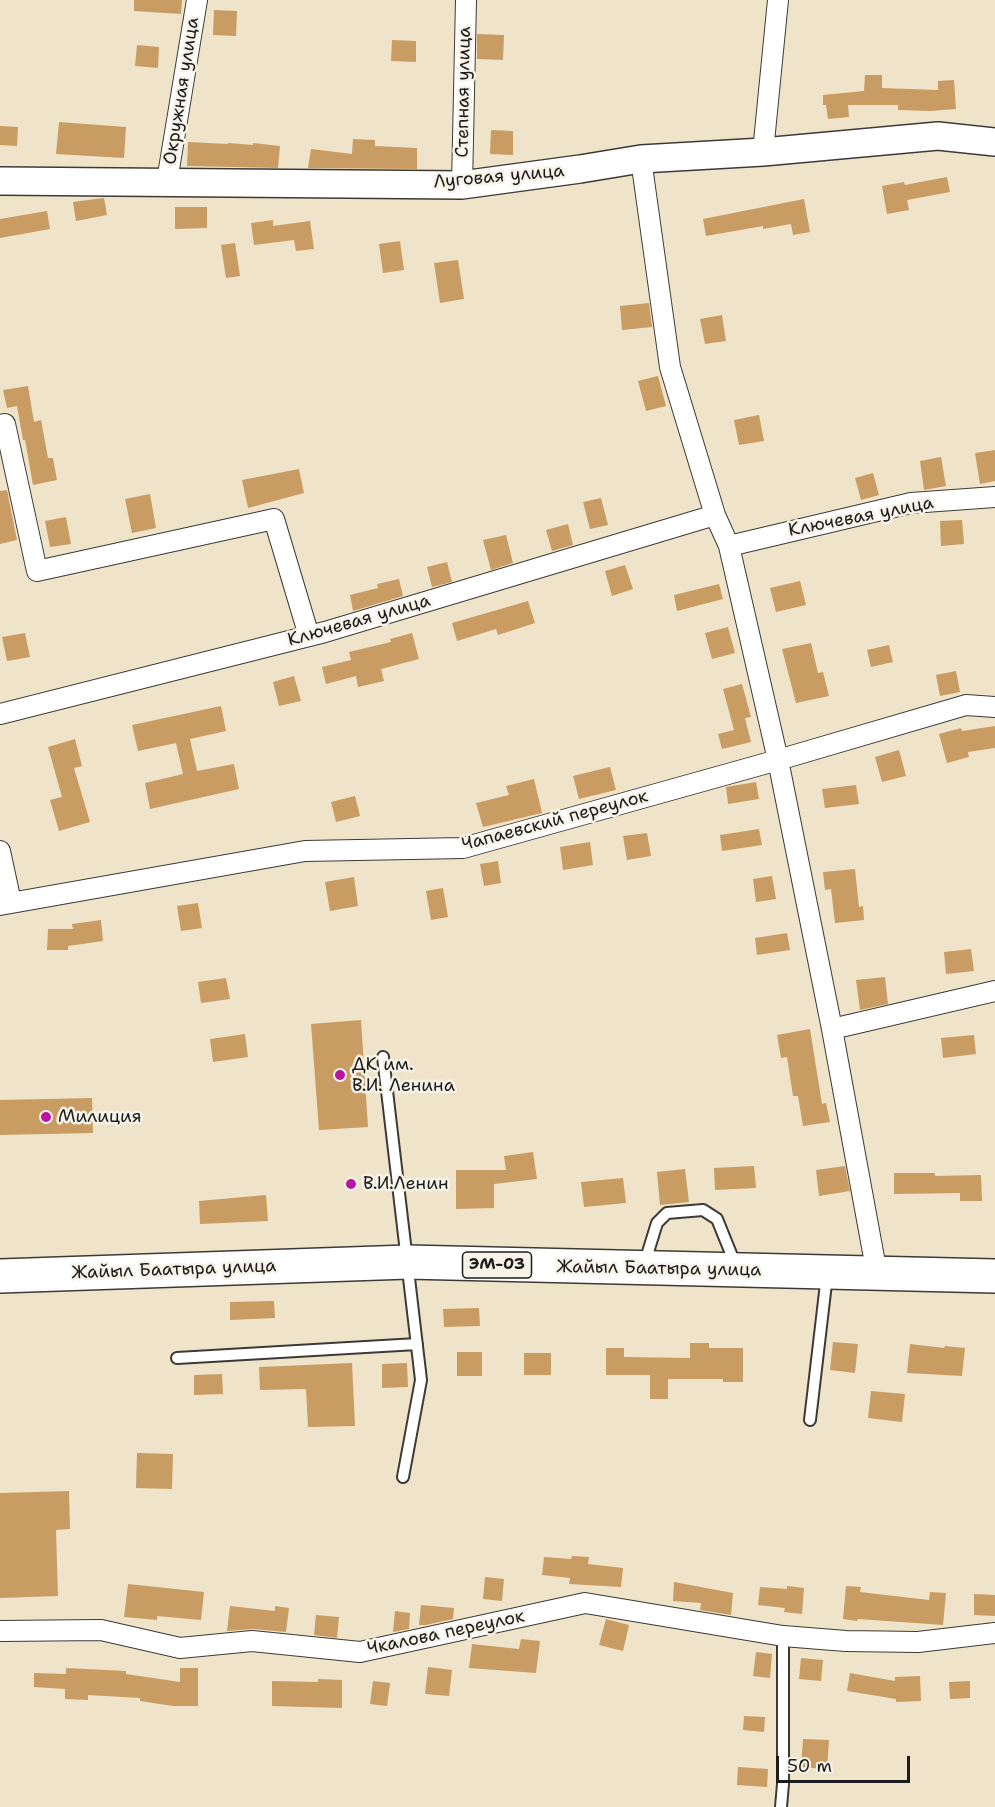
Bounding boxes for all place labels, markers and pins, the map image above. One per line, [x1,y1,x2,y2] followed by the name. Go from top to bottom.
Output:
[352,1054,455,1096] place label: ДК им. В.И. Ленина
[333,1068,347,1082] marker: ДК им. В.И. Ленина
[58,1106,142,1128] place label: Милиция
[39,1110,53,1124] marker: Милиция
[363,1173,448,1195] place label: В.И.Ленин
[344,1177,358,1191] marker: В.И.Ленин

